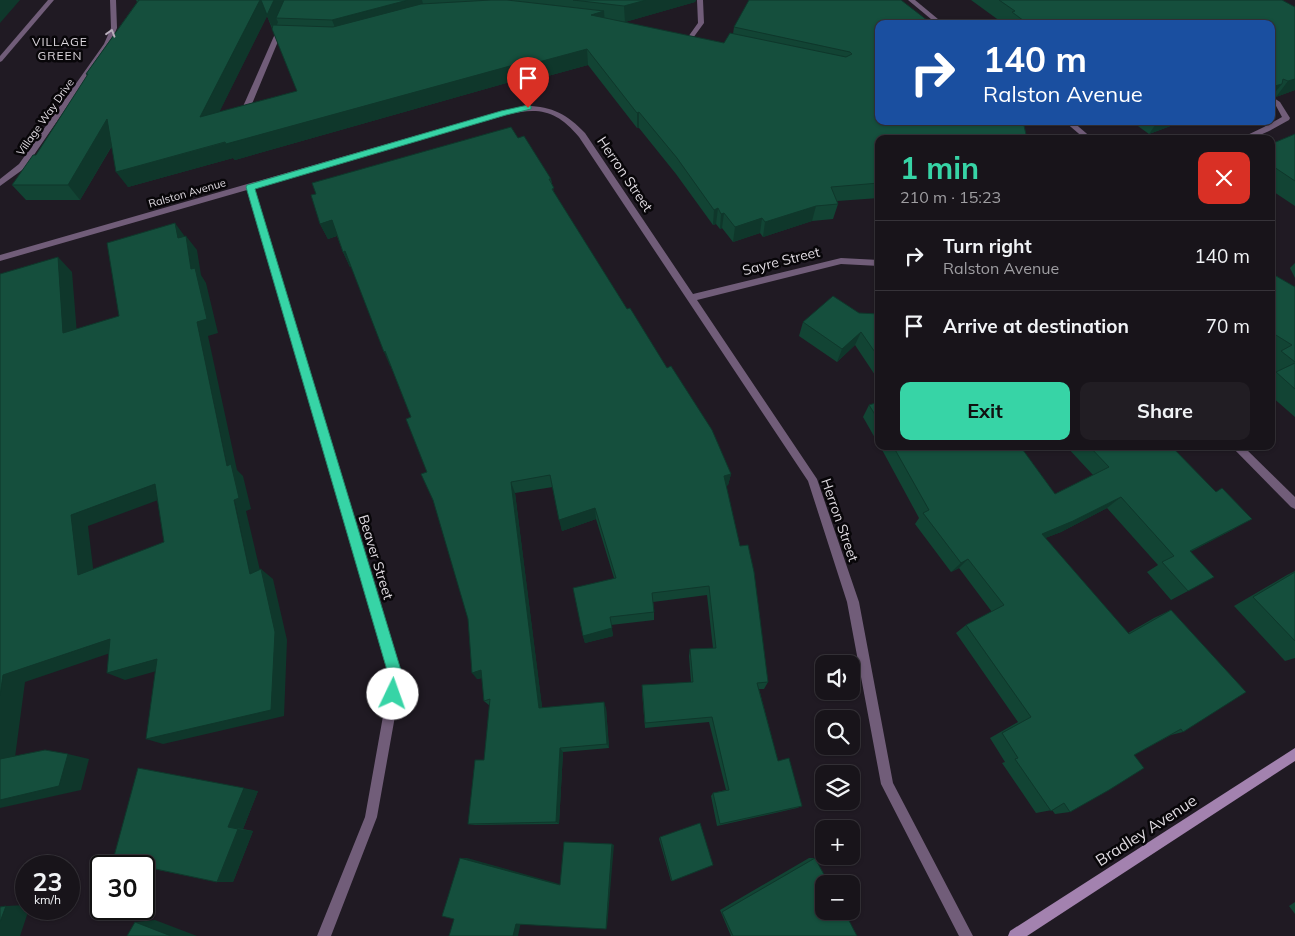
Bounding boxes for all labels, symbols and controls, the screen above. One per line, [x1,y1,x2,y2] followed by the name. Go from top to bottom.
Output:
[106,29,116,38] one-way arrow
[32,34,88,63] district label: VILLAGE GREEN
[983,37,1087,81] text: 140 m
[900,40,965,105] icon: right
[507,57,549,108] pin
[514,64,542,92] icon: arrive
[13,76,77,158] street label: Village Way Drive
[983,80,1143,108] text: Ralston Avenue
[593,133,657,215] street label: Herron Street
[900,149,979,187] text: 1 min
[1198,152,1250,204] button: close
[147,175,227,211] street label: Ralston Avenue
[900,187,1001,207] text: 210 m · 15:23
[943,234,1032,258] text: Turn right
[900,242,928,270] icon: right
[740,243,822,279] street label: Sayre Street
[1194,244,1250,268] text: 140 m
[943,258,1059,278] text: Ralston Avenue
[900,312,928,340] icon: arrive
[943,314,1129,338] text: Arrive at destination
[1206,314,1250,338] text: 70 m
[900,382,1070,440] button: Exit
[1080,382,1250,440] button: Share
[817,476,863,564] street label: Herron Street
[355,512,397,602] street label: Beaver Street
[815,655,860,920] map controls
[815,655,860,700] button: sound
[366,667,418,719] position arrow
[815,710,860,755] button: search
[815,765,860,810] button: layers
[1092,790,1200,870] street label: Bradley Avenue
[815,820,860,865] button: +
[90,855,155,920] speed limit sign: 30
[32,866,63,897] text: 23
[815,875,860,920] button: −
[34,892,61,907] text: km/h

